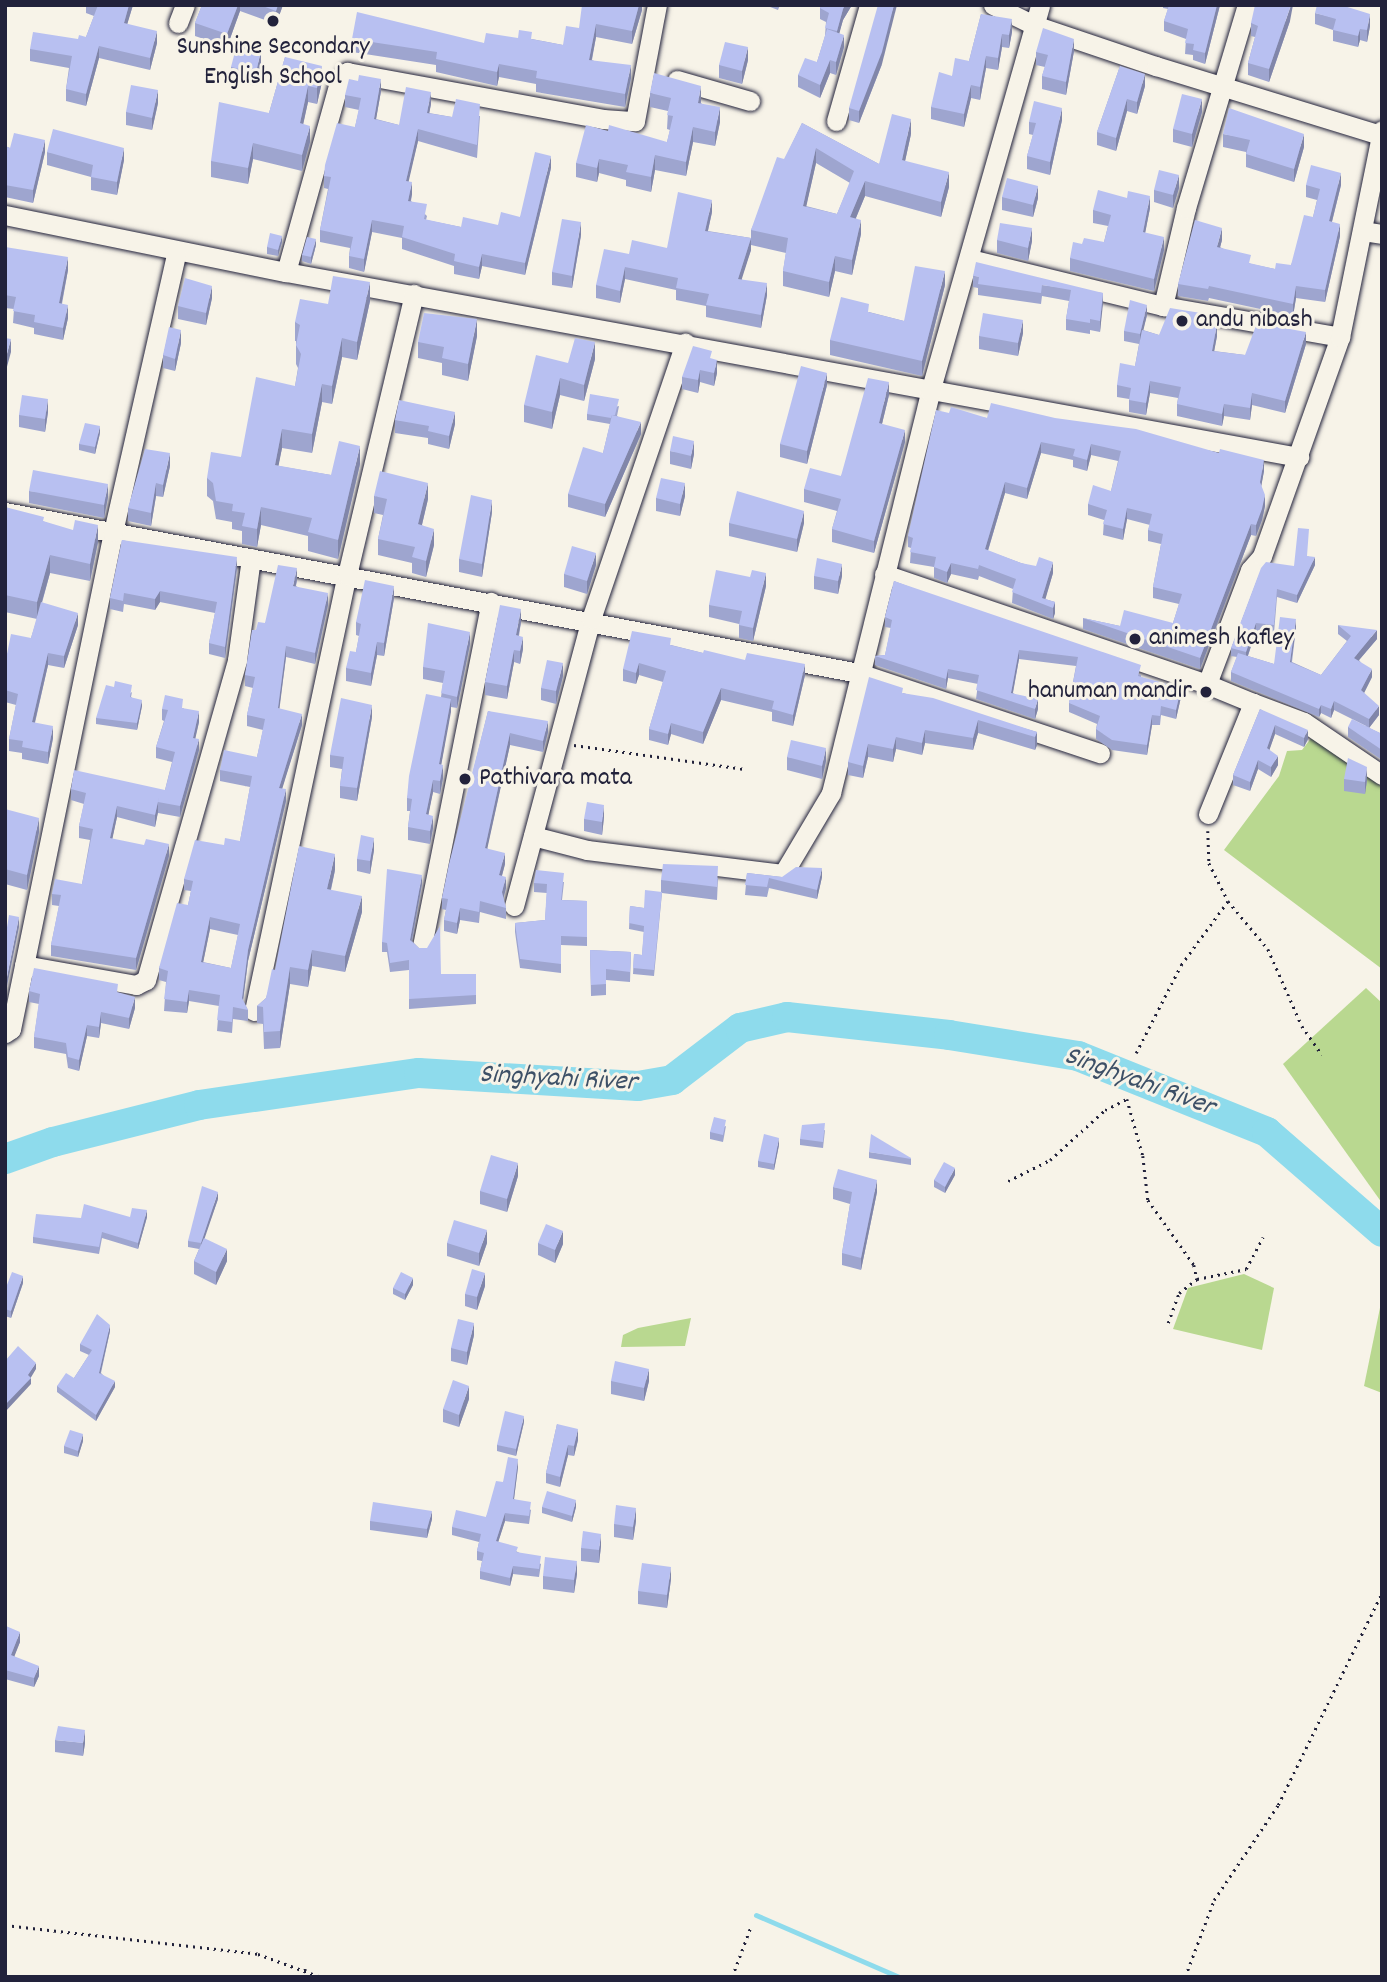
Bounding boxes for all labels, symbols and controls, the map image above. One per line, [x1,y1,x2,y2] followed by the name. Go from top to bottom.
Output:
[265,13,281,29] marker: Sunshine Secondary English School
[176,32,370,94] place label: Sunshine Secondary English School
[1196,305,1313,337] place label: andu nibash
[1174,313,1190,329] marker: andu nibash
[1149,623,1294,655] place label: animesh kafley
[1127,631,1143,647] marker: animesh kafley
[1028,676,1192,708] place label: hanuman mandir
[1198,684,1214,700] marker: hanuman mandir
[479,763,632,795] place label: Pathivara mata
[457,771,473,787] marker: Pathivara mata
[1059,1040,1219,1126] water label: Singhyahi River
[478,1059,638,1101] water label: Singhyahi River

